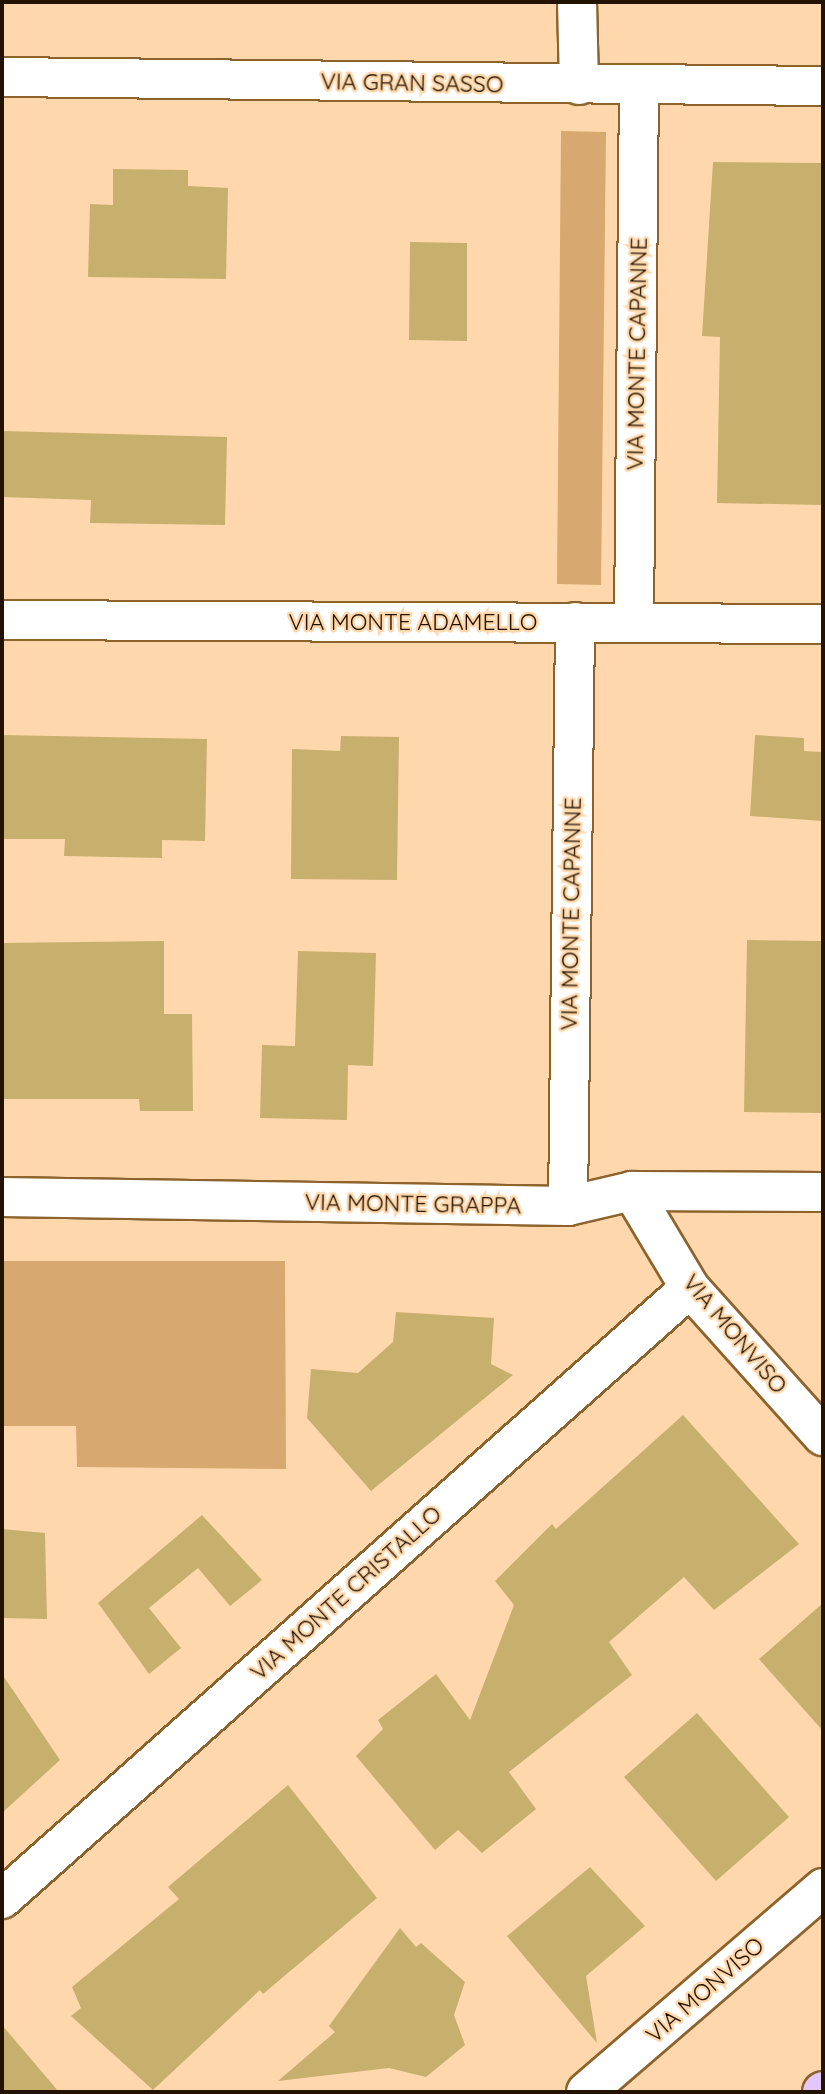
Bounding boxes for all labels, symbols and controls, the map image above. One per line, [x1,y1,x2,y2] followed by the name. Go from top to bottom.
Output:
[320,68,504,98] street label: VIA GRAN SASSO
[621,237,653,471] street label: VIA MONTE CAPANNE
[289,608,537,636] street label: VIA MONTE ADAMELLO
[555,797,587,1031] street label: VIA MONTE CAPANNE
[305,1188,521,1220] street label: VIA MONTE GRAPPA
[677,1269,793,1399] street label: VIA MONVISO
[245,1500,447,1686] street label: VIA MONTE CRISTALLO
[640,1931,770,2049] street label: VIA MONVISO

